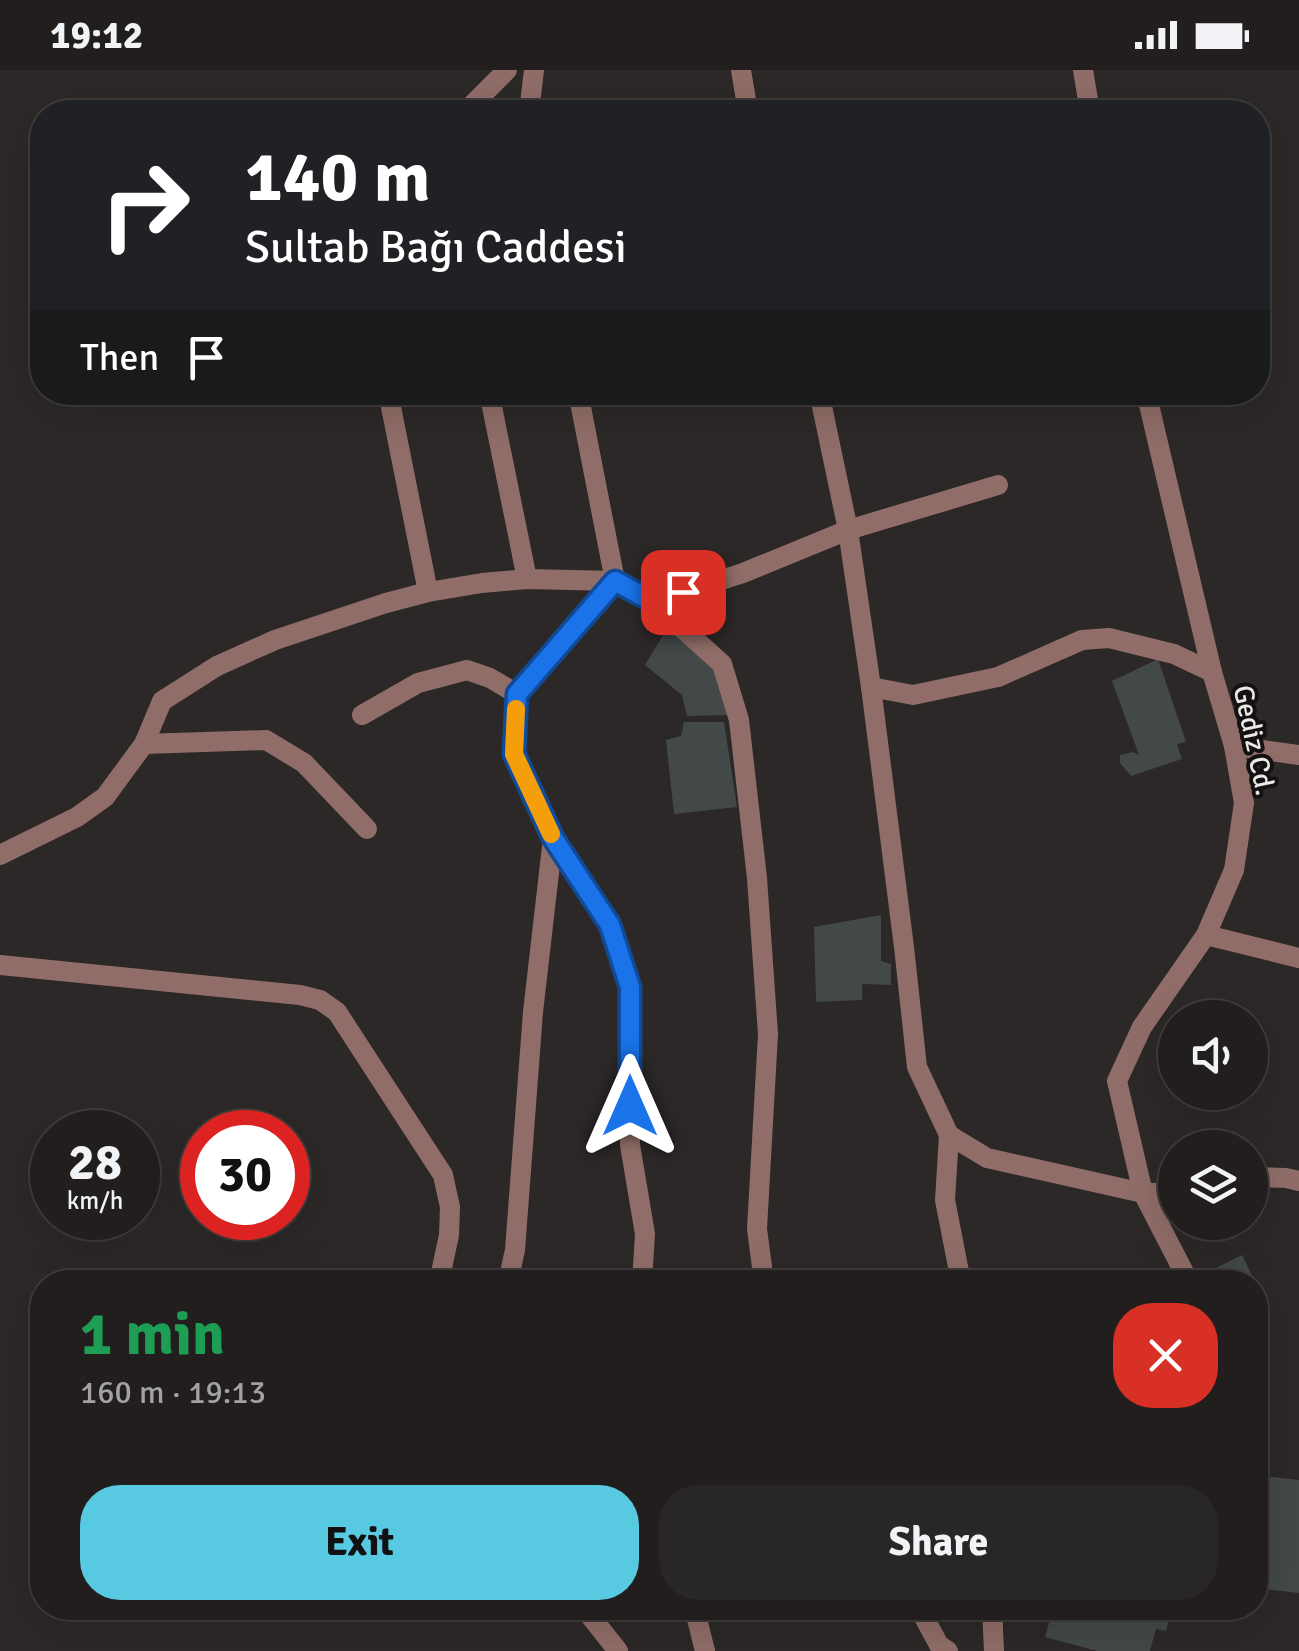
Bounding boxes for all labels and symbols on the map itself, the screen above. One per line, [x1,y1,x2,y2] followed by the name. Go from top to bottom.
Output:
[641,550,726,635] pin
[1226,682,1282,798] street label: Gediz Cd.
[578,1054,682,1158] position arrow
[180,1110,310,1240] speed limit sign: 30

